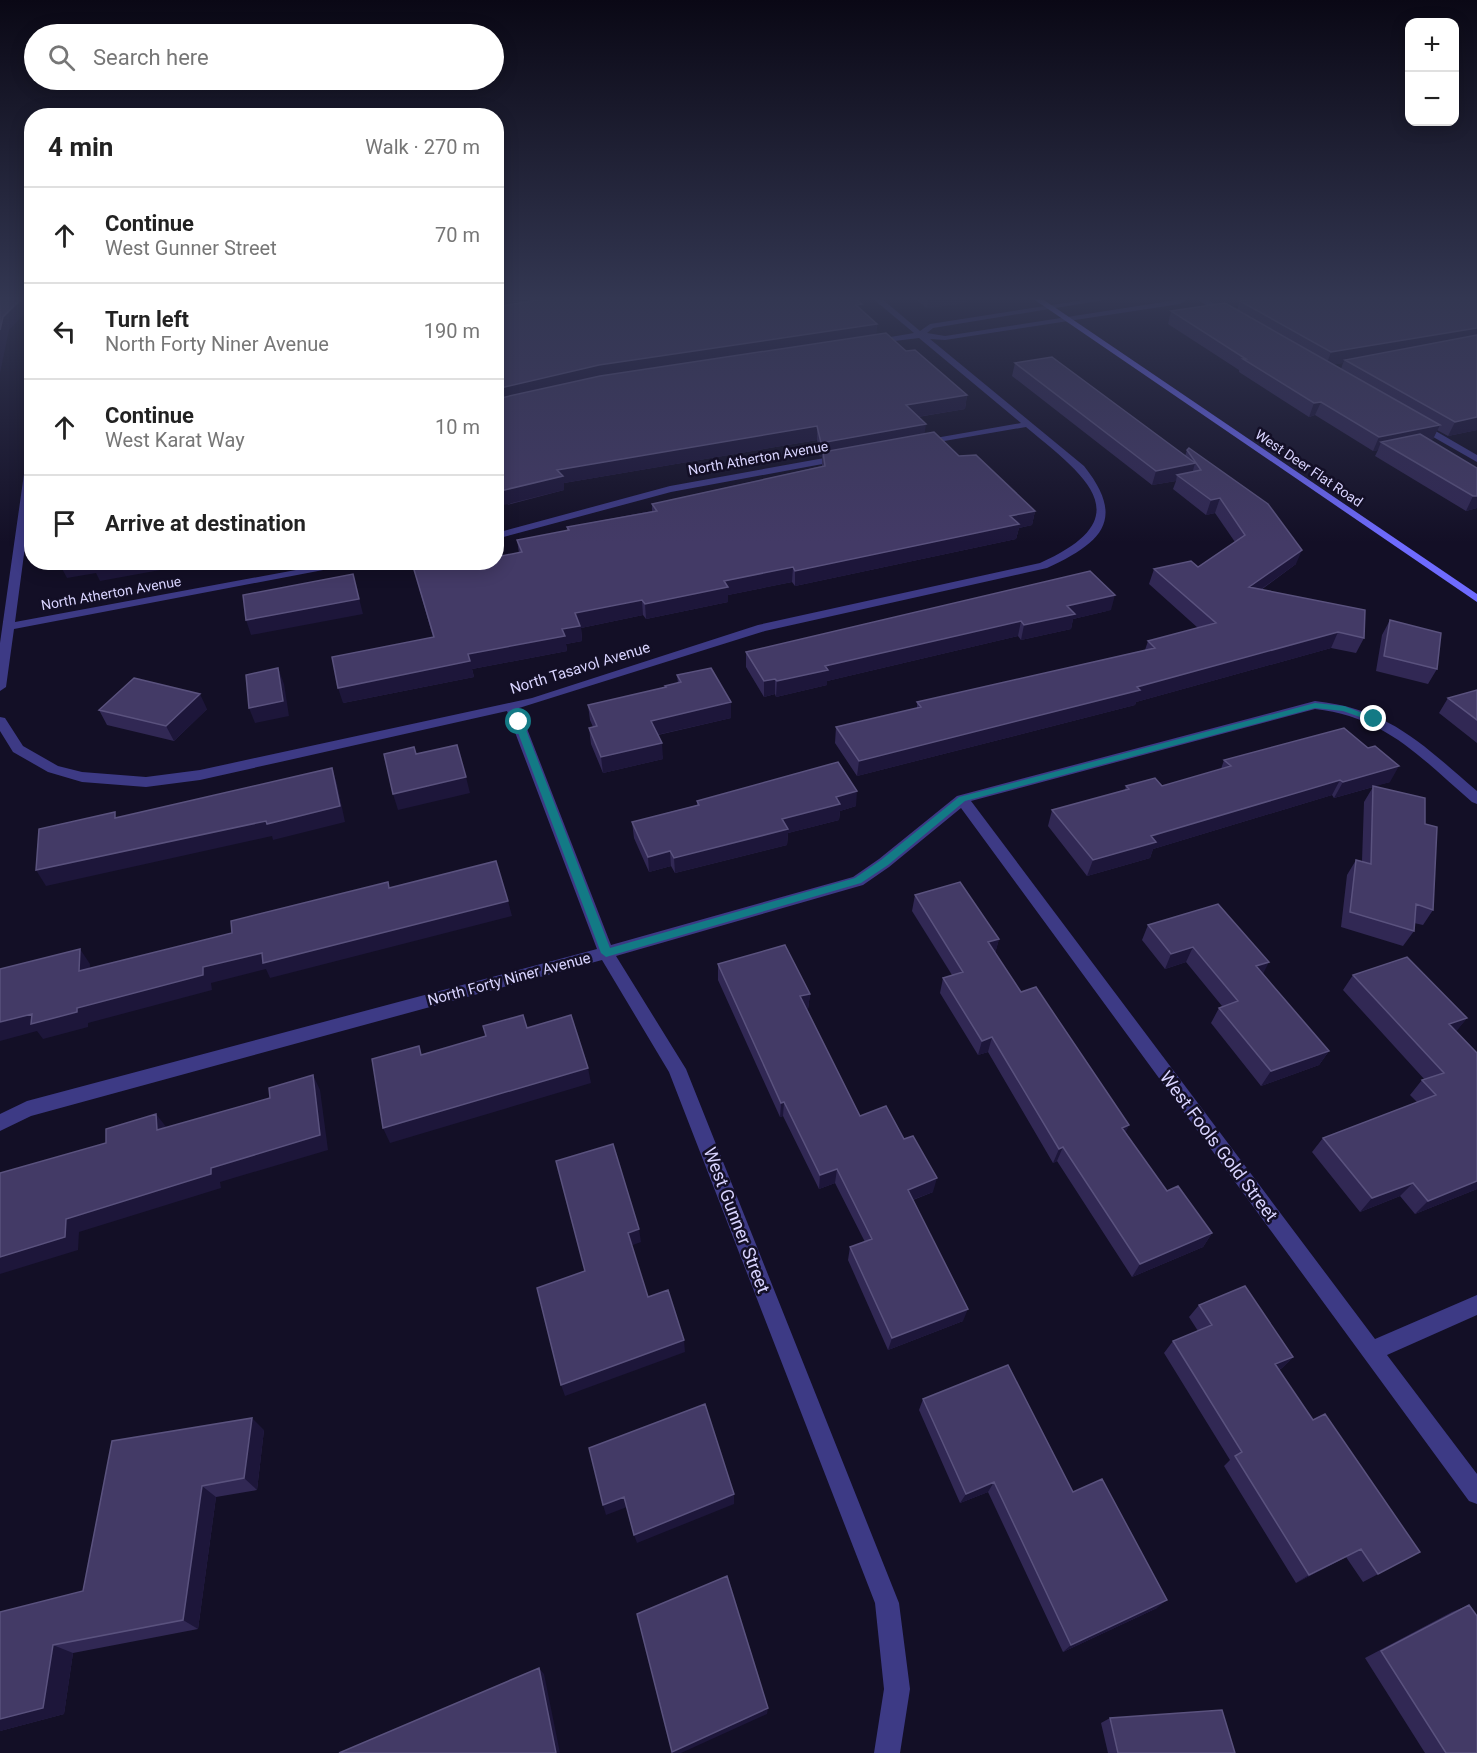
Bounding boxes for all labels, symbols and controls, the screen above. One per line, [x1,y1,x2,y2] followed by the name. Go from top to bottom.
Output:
[1405,18,1459,126] map controls
[1405,18,1459,72] button: +
[24,24,504,90] search box
[45,41,78,74] icon: search
[93,45,209,70] text: Search here
[1405,72,1459,126] button: −
[48,132,113,162] text: 4 min
[365,135,480,159] text: Walk · 270 m
[105,211,194,236] text: Continue
[48,219,81,252] icon: ahead
[435,223,480,247] text: 70 m
[105,236,277,260] text: West Gunner Street
[105,307,189,332] text: Turn left
[48,315,81,348] icon: left
[424,319,480,343] text: 190 m
[105,332,329,356] text: North Forty Niner Avenue
[105,403,194,428] text: Continue
[48,411,81,444] icon: ahead
[435,415,480,439] text: 10 m
[1252,426,1366,510] street label: West Deer Flat Road
[105,428,245,452] text: West Karat Way
[687,438,829,478] street label: North Atherton Avenue
[48,507,81,540] icon: arrive
[105,511,306,536] text: Arrive at destination
[40,573,182,613] street label: North Atherton Avenue
[508,638,652,698] street label: North Tasavol Avenue
[1360,705,1386,731] route end
[505,708,531,734] route start
[426,949,592,1009] street label: North Forty Niner Avenue
[1156,1067,1282,1225] street label: West Fools Gold Street
[700,1144,775,1296] street label: West Gunner Street

